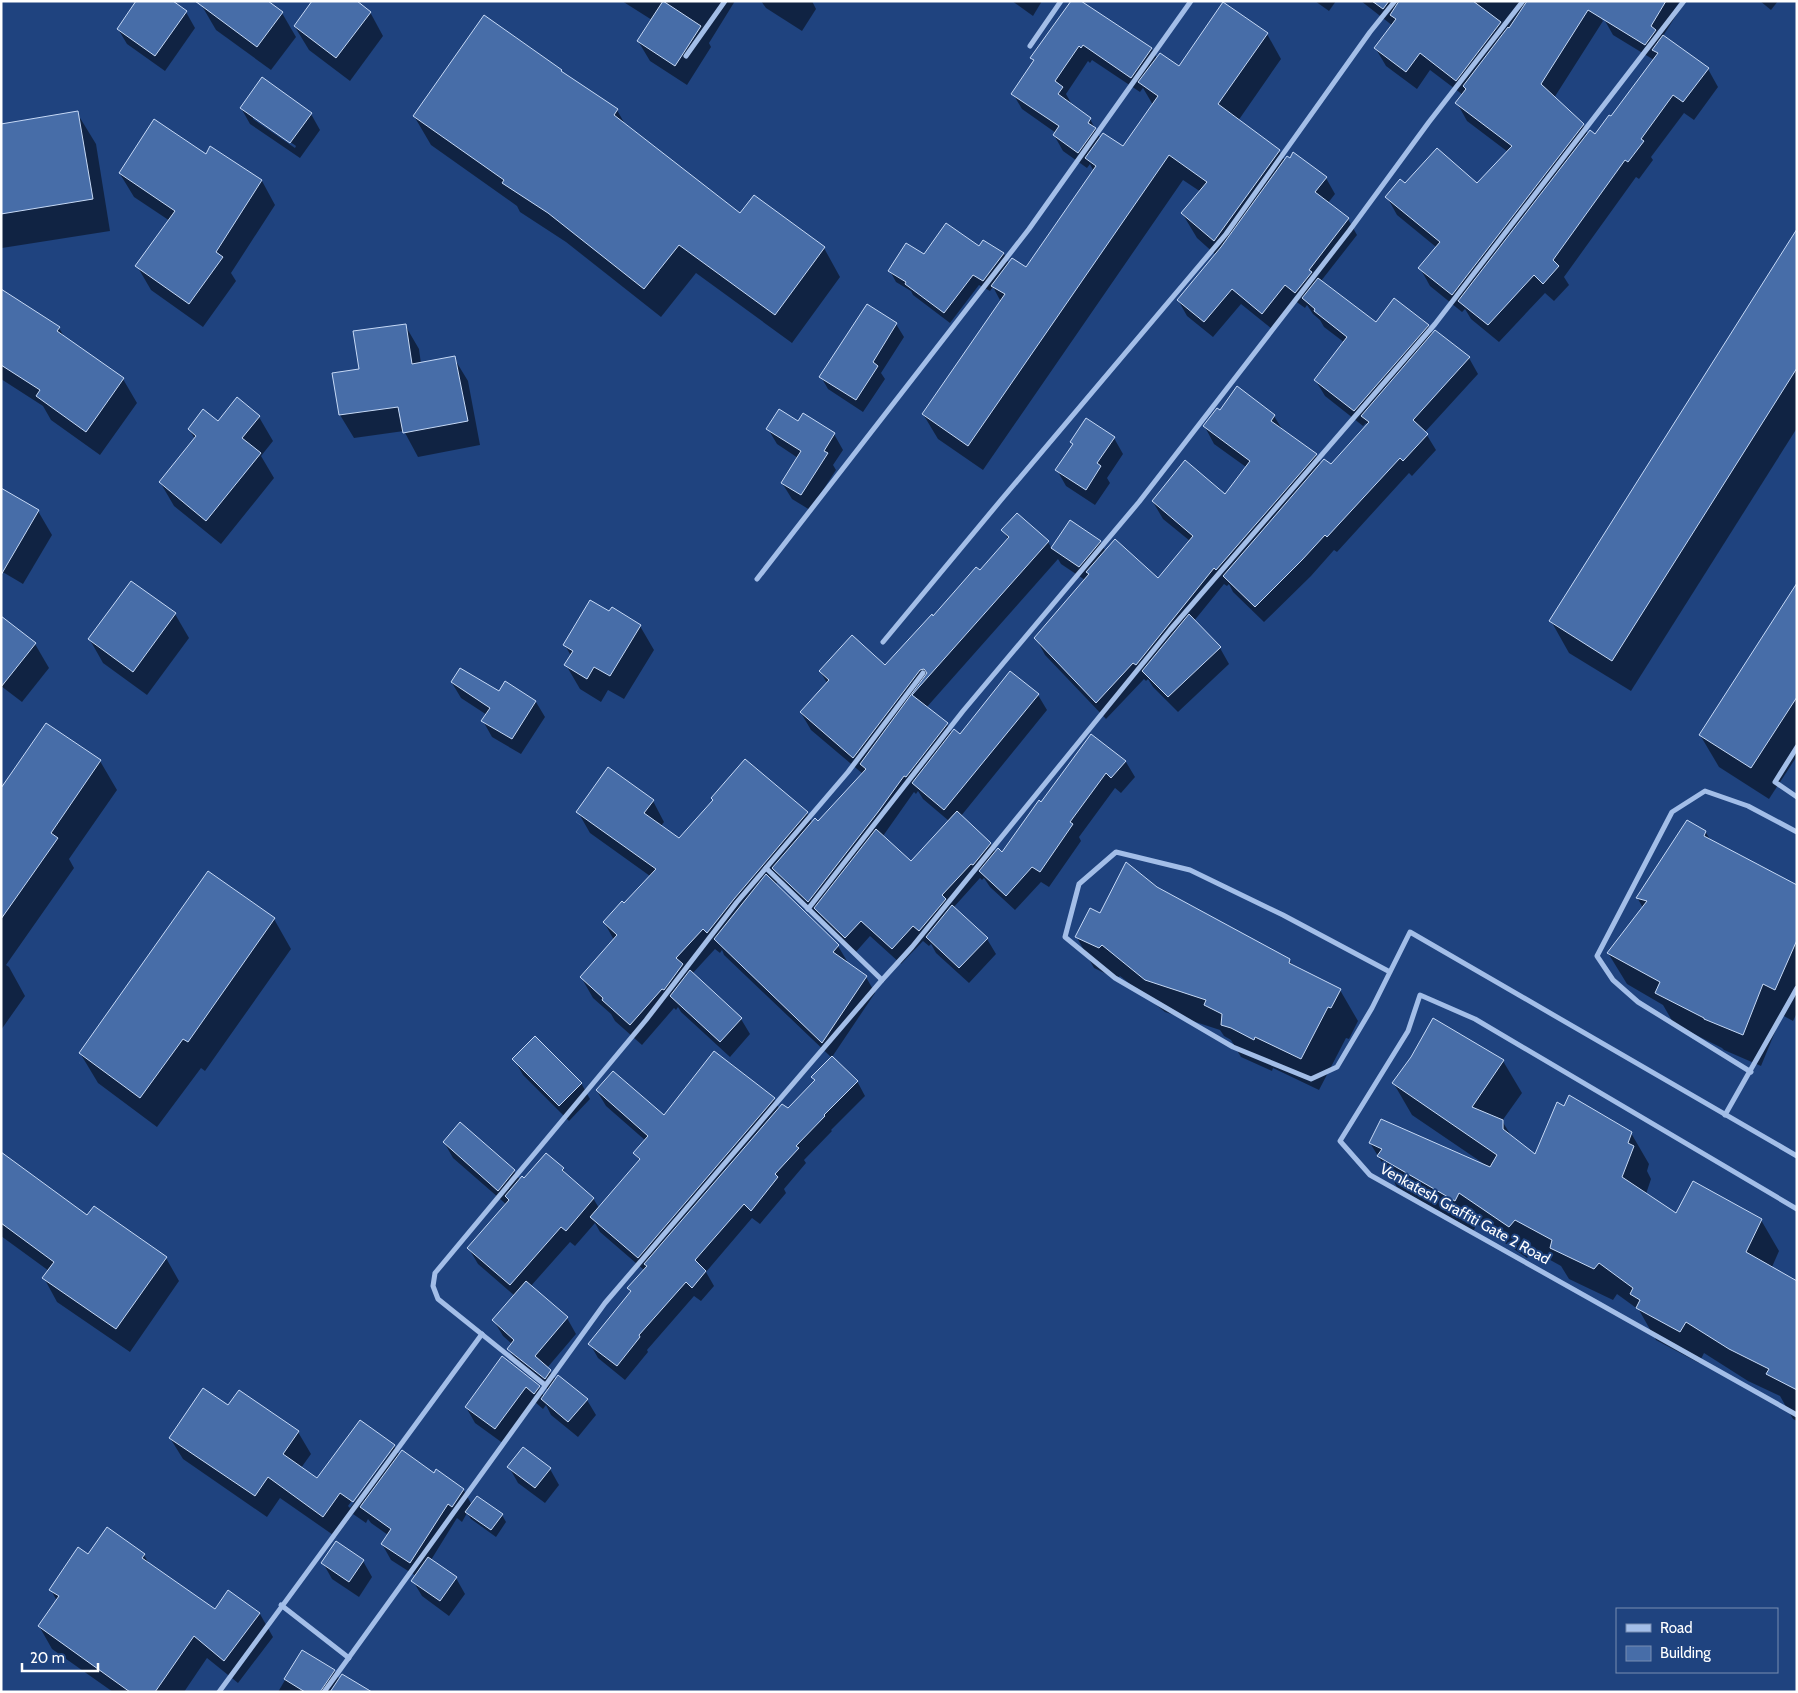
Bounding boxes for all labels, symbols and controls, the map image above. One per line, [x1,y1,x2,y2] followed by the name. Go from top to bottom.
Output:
[1377,1160,1553,1268] street label: Venkatesh Graffiti Gate 2 Road
[1616,1608,1778,1673] legend
[1660,1619,1693,1637] text: Road
[22,1640,99,1672] scale bar
[1660,1644,1711,1662] text: Building
[30,1649,65,1667] text: 20 m

